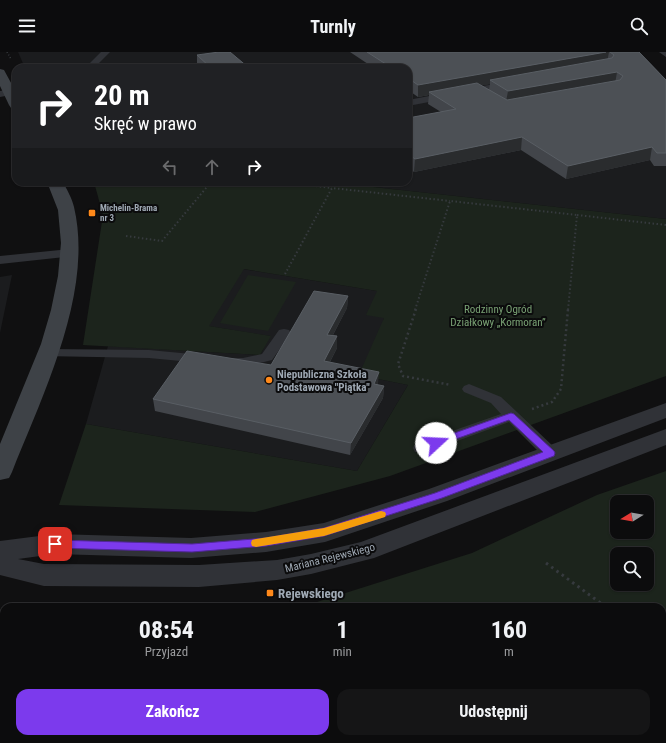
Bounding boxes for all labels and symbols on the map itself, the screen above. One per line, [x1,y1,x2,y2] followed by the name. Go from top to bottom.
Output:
[100,203,157,223] place label: Michelin-Brama nr 3
[87,208,97,218] marker: Michelin-Brama nr 3
[450,303,546,329] park label: Rodzinny Ogród Działkowy „Kormoran”
[277,368,370,394] place label: Niepubliczna Szkoła Podstawowa "Piątka"
[264,375,274,385] marker: Niepubliczna Szkoła Podstawowa "Piątka"
[415,422,457,464] position arrow
[610,495,654,539] north arrow
[38,527,72,561] pin
[284,540,377,575] street label: Mariana Rejewskiego
[278,586,344,601] place label: Rejewskiego
[265,588,275,598] marker: Rejewskiego

